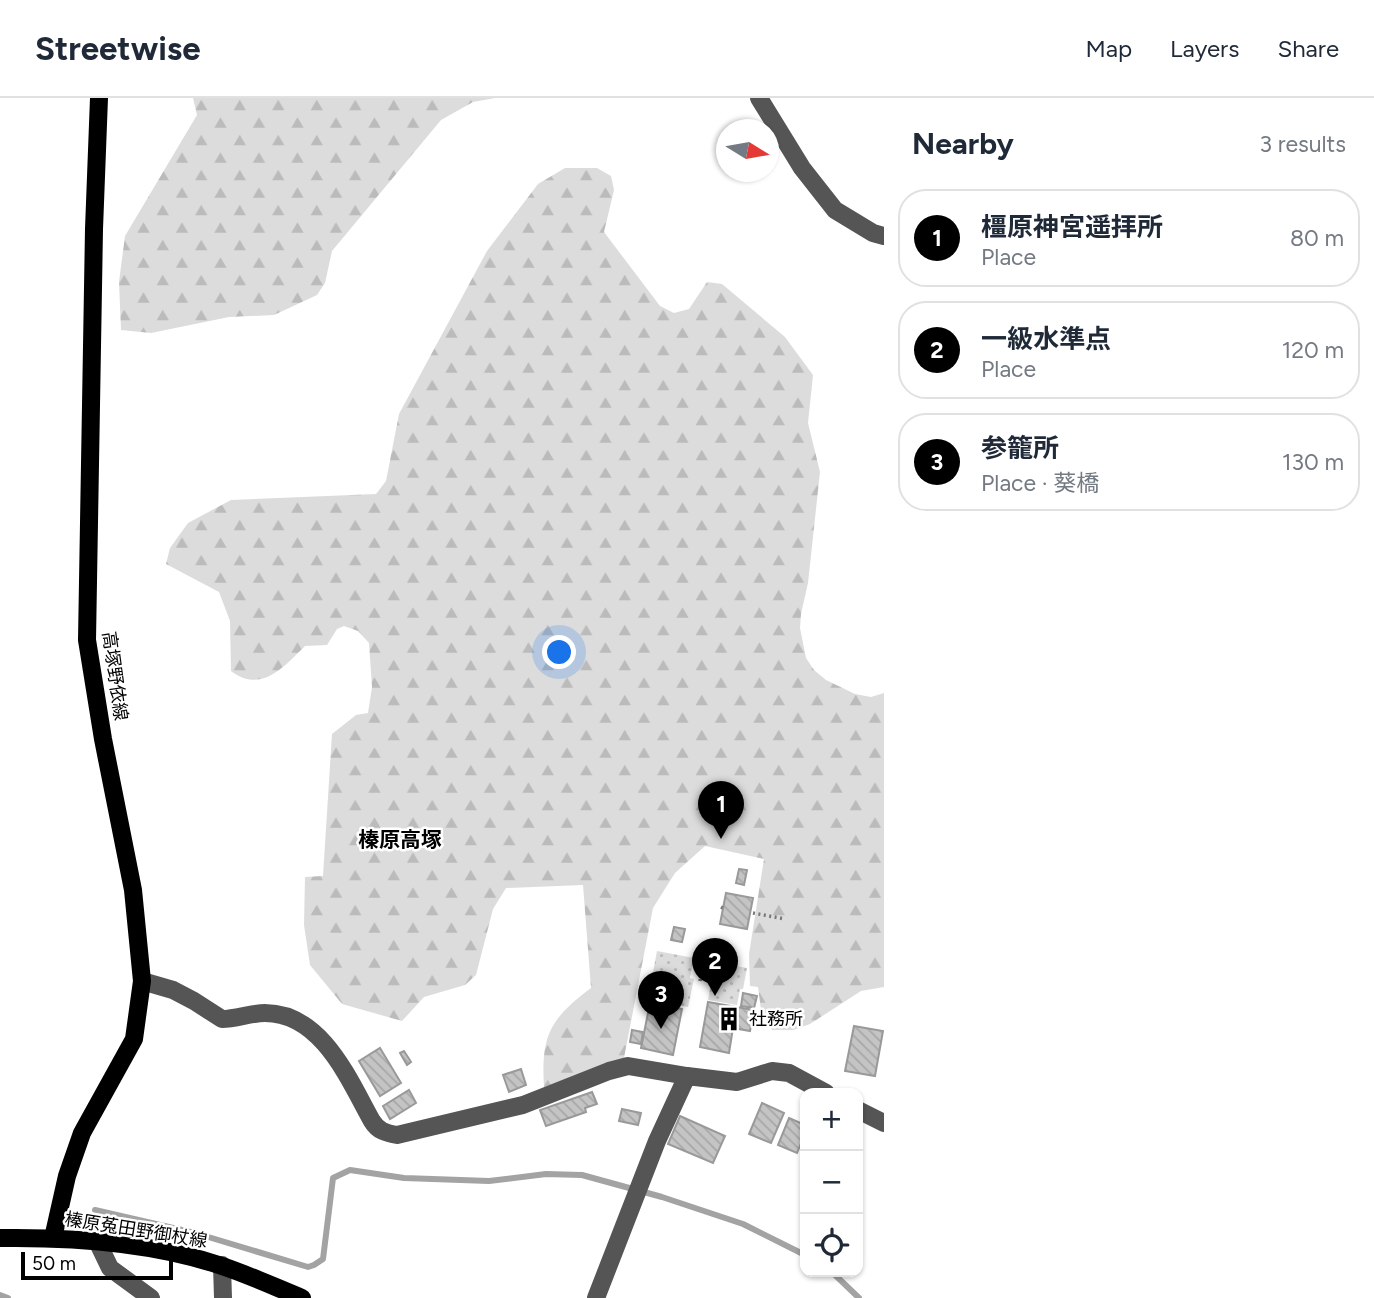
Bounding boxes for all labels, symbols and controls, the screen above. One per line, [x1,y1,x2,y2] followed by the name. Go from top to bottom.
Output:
[35,29,201,68] text: Streetwise
[1085,34,1132,63] text: Map
[1170,34,1239,63] text: Layers
[1277,34,1339,63] text: Share
[716,119,779,182] north arrow
[912,125,1014,162] text: Nearby
[1259,130,1346,158] text: 3 results
[981,211,1163,243] text: 橿原神宮遥拝所
[932,224,942,252] text: 1
[1290,224,1344,252] text: 80 m
[981,243,1036,271] text: Place
[981,323,1111,355] text: 一級水準点
[930,336,944,364] text: 2
[1282,336,1344,364] text: 120 m
[981,355,1036,383] text: Place
[981,432,1059,464] text: 参籠所
[931,448,943,476] text: 3
[1282,448,1344,476] text: 130 m
[981,469,1099,497] text: Place · 葵橋
[98,630,132,722] street label: 高塚野依線
[542,635,576,669] your location
[698,781,744,839] pin: 1
[358,827,442,852] district label: 榛原高塚
[692,938,738,996] pin: 2
[638,971,684,1029] pin: 3
[715,1005,743,1033] building icon: 社務所
[749,1008,803,1030] place label: 社務所
[800,1088,863,1277] map controls
[800,1088,863,1151] button: +
[800,1151,863,1214] button: −
[63,1208,209,1252] street label: 榛原菟田野御杖線
[800,1214,863,1277] button: locate
[21,1249,173,1281] scale bar
[32,1252,76,1275] text: 50 m

